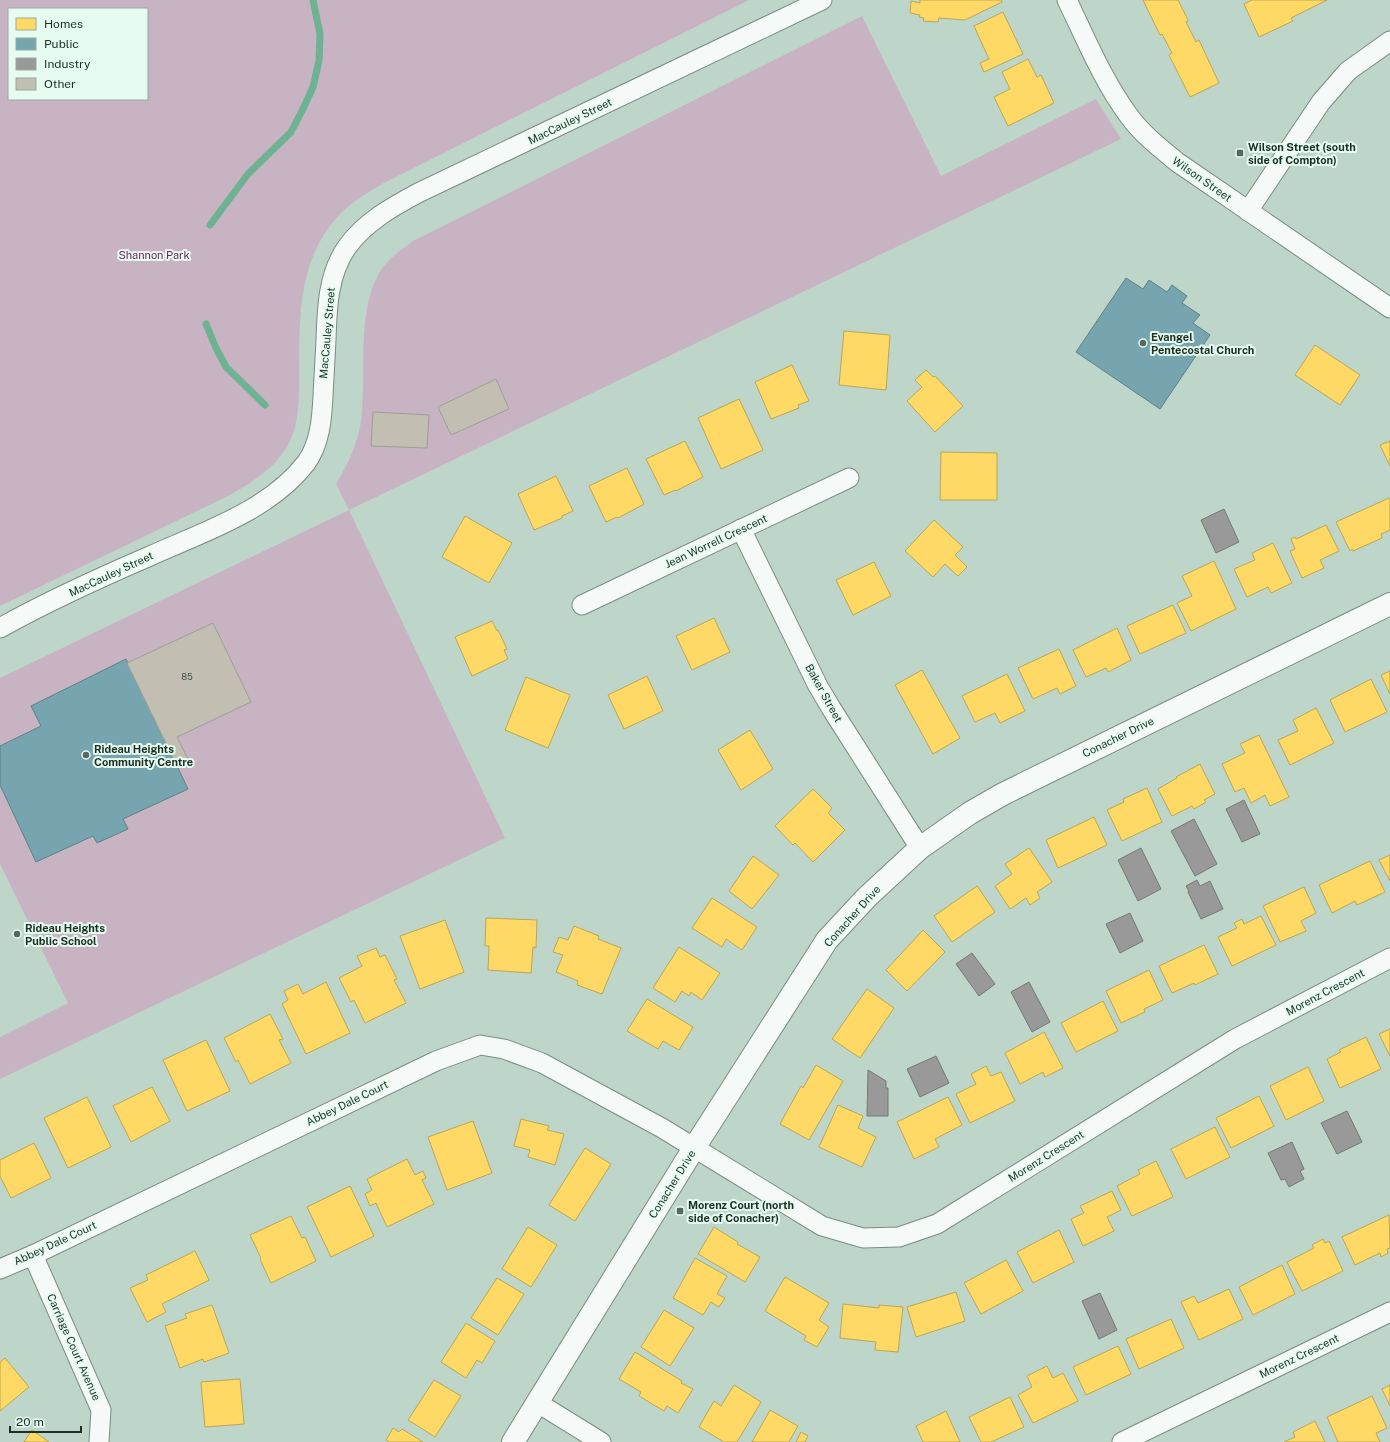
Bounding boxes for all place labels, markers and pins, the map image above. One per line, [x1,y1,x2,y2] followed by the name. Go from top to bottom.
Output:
[1248,141,1356,166] place label: Wilson Street (south side of Compton)
[1235,148,1245,158] marker: Wilson Street (south side of Compton)
[1151,331,1254,356] place label: Evangel Pentecostal Church
[1138,338,1148,348] marker: Evangel Pentecostal Church
[94,743,193,768] place label: Rideau Heights Community Centre
[81,750,91,760] marker: Rideau Heights Community Centre
[25,922,105,947] place label: Rideau Heights Public School
[12,929,22,939] marker: Rideau Heights Public School
[688,1199,794,1224] place label: Morenz Court (north side of Conacher)
[675,1206,685,1216] marker: Morenz Court (north side of Conacher)

